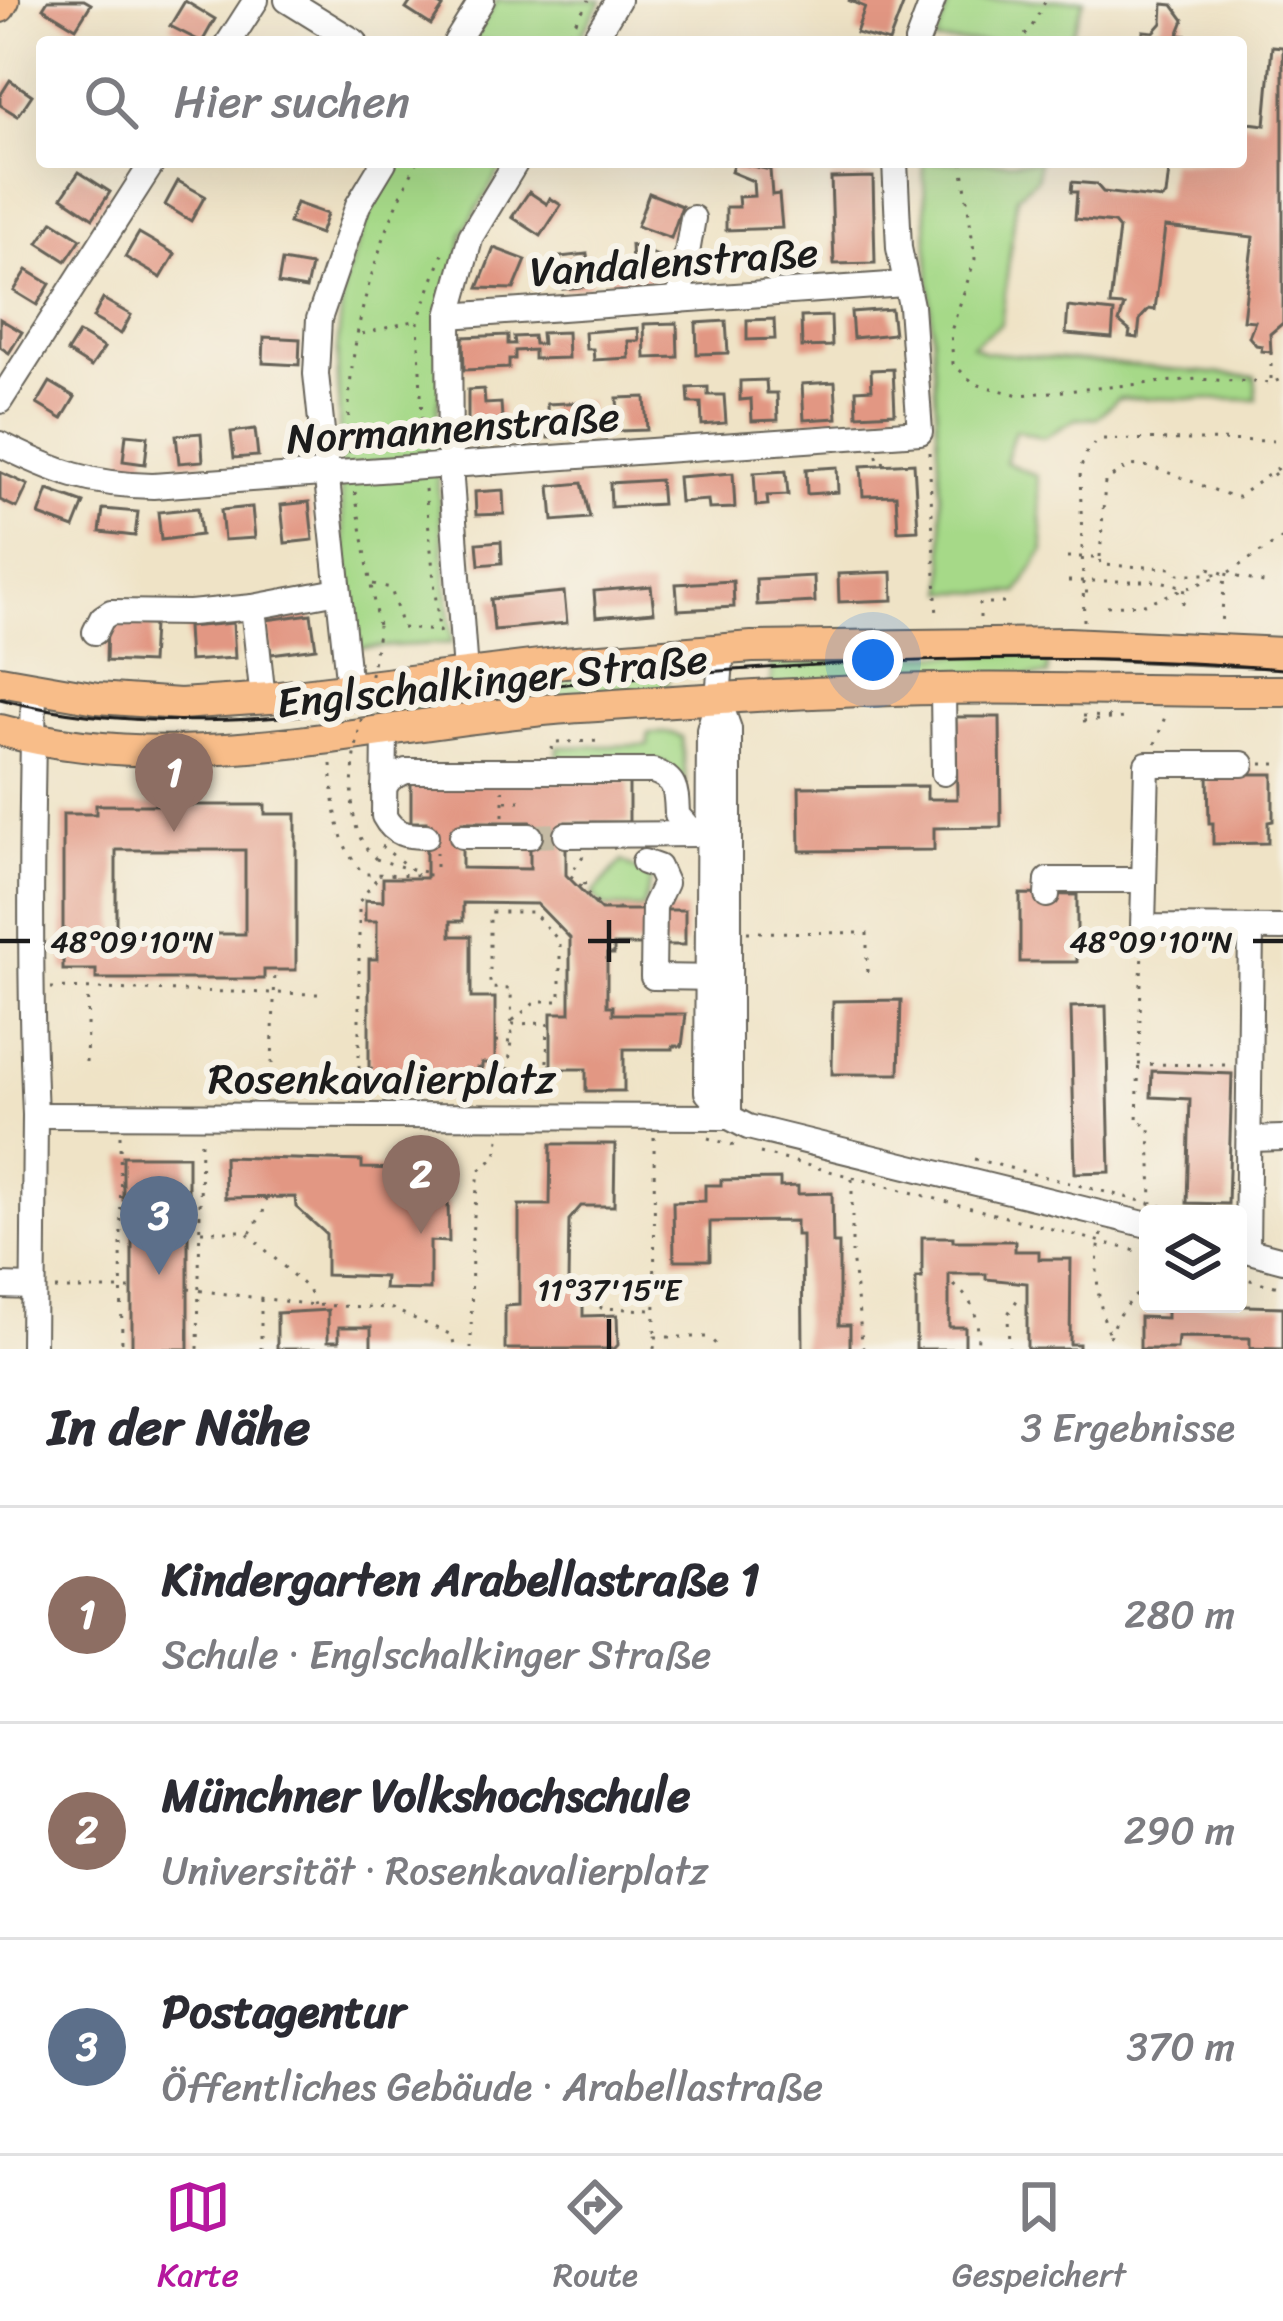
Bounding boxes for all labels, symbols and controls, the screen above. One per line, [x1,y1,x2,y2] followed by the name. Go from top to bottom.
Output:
[36,36,1247,168] search box
[174,62,410,142] text: Hier suchen
[78,69,144,135] icon: search
[527,215,821,309] street label: Vandalenstraße
[284,379,622,477] street label: Normannenstraße
[273,622,711,740] street label: Englschalkinger Straße
[843,630,903,690] your location
[135,733,213,832] pin: 1
[50,915,214,969] text: 48°09'10"N
[1069,915,1233,969] text: 48°09'10"N
[208,1042,557,1116] street label: Rosenkavalierplatz
[382,1135,460,1234] pin: 2
[120,1176,198,1275] pin: 3
[1139,1205,1247,1313] map controls
[1139,1205,1247,1313] button: layers
[537,1263,683,1317] text: 11°37'15"E
[48,1382,310,1472] text: In der Nähe
[1021,1393,1235,1462] text: 3 Ergebnisse
[162,1540,760,1620] text: Kindergarten Arabellastraße 1
[79,1580,95,1649] text: 1
[1124,1580,1235,1649] text: 280 m
[162,1620,711,1689] text: Schule · Englschalkinger Straße
[162,1756,690,1836] text: Münchner Volkshochschule
[76,1796,98,1865] text: 2
[1124,1796,1235,1865] text: 290 m
[162,1836,708,1905] text: Universität · Rosenkavalierplatz
[162,1972,406,2052] text: Postagentur
[76,2012,98,2081] text: 3
[1127,2012,1235,2081] text: 370 m
[162,2052,823,2121] text: Öffentliches Gebäude · Arabellastraße
[157,2174,239,2304] tab: Karte
[553,2174,638,2304] tab: Route
[952,2174,1126,2304] tab: Gespeichert

